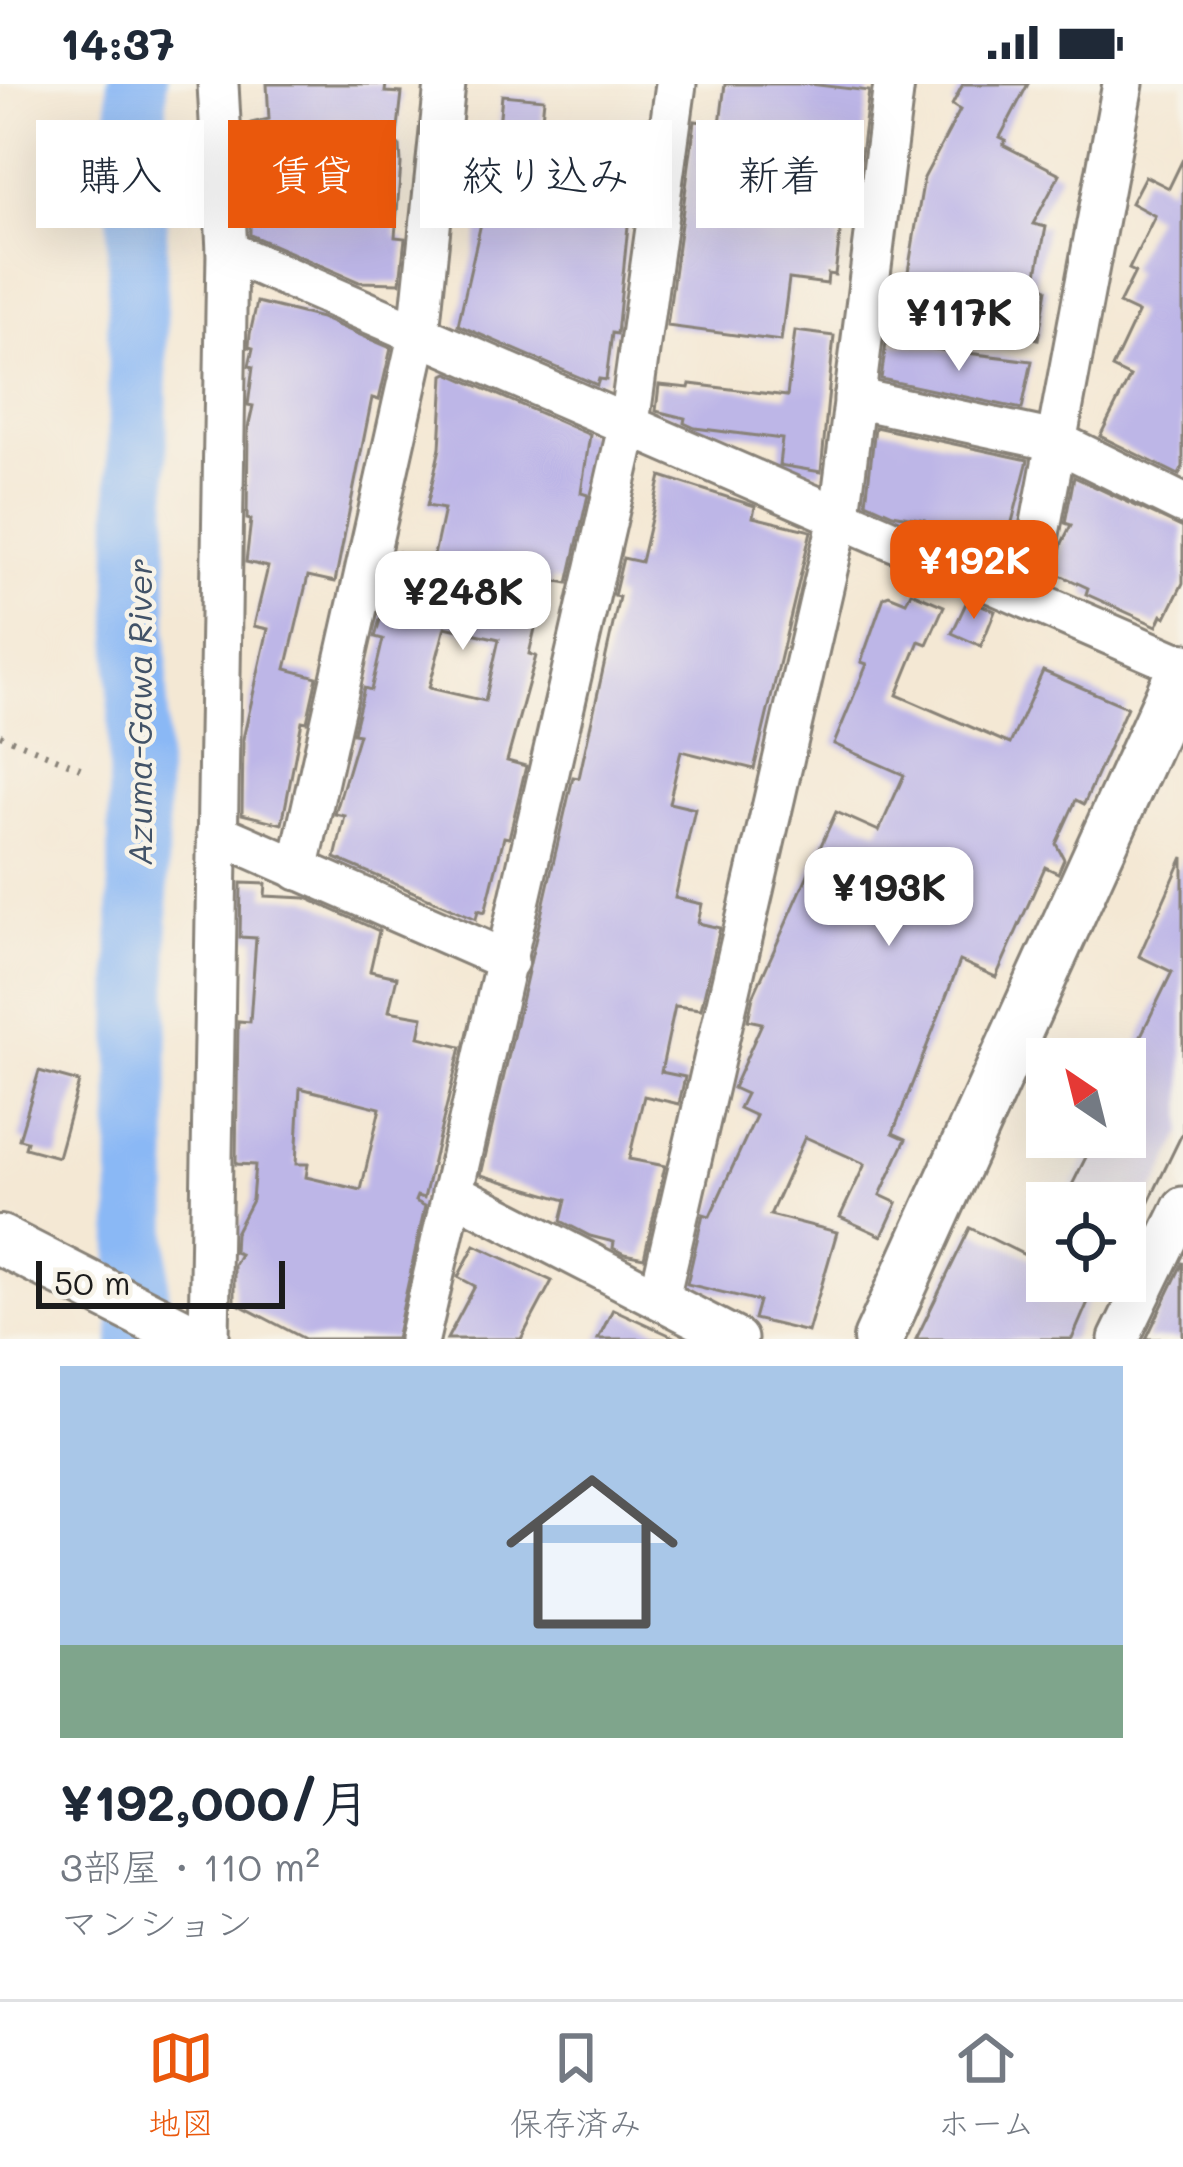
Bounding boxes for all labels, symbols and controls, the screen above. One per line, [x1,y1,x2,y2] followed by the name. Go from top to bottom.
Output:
[60,13,175,71] text: 14:37
[36,120,204,228] chip: 購入
[228,120,396,228] chip: 賃貸
[420,120,672,228] chip: 絞り込み
[696,120,864,228] chip: 新着
[875,272,1043,374] pin: ¥117K
[905,285,1013,336] text: ¥117K
[890,520,1058,622] pin: ¥192K
[917,533,1031,584] text: ¥192K
[379,551,547,653] pin: ¥248K
[117,558,160,866] water label: Azuma-Gawa River
[402,564,524,615] text: ¥248K
[805,847,973,949] pin: ¥193K
[831,860,947,911] text: ¥193K
[1026,1038,1146,1158] north arrow
[1026,1038,1146,1302] map controls
[1026,1182,1146,1302] button: locate
[36,1255,285,1308] scale bar
[54,1260,130,1303] text: 50 m
[484,1444,700,1660] icon: home
[60,1767,370,1834] text: ¥192,000/月
[60,1840,320,1891] text: 3部屋 · 110 m²
[60,1896,253,1947] text: マンション
[148,2025,214,2145] tab: 地図
[510,2025,642,2145] tab: 保存済み
[937,2025,1035,2145] tab: ホーム

